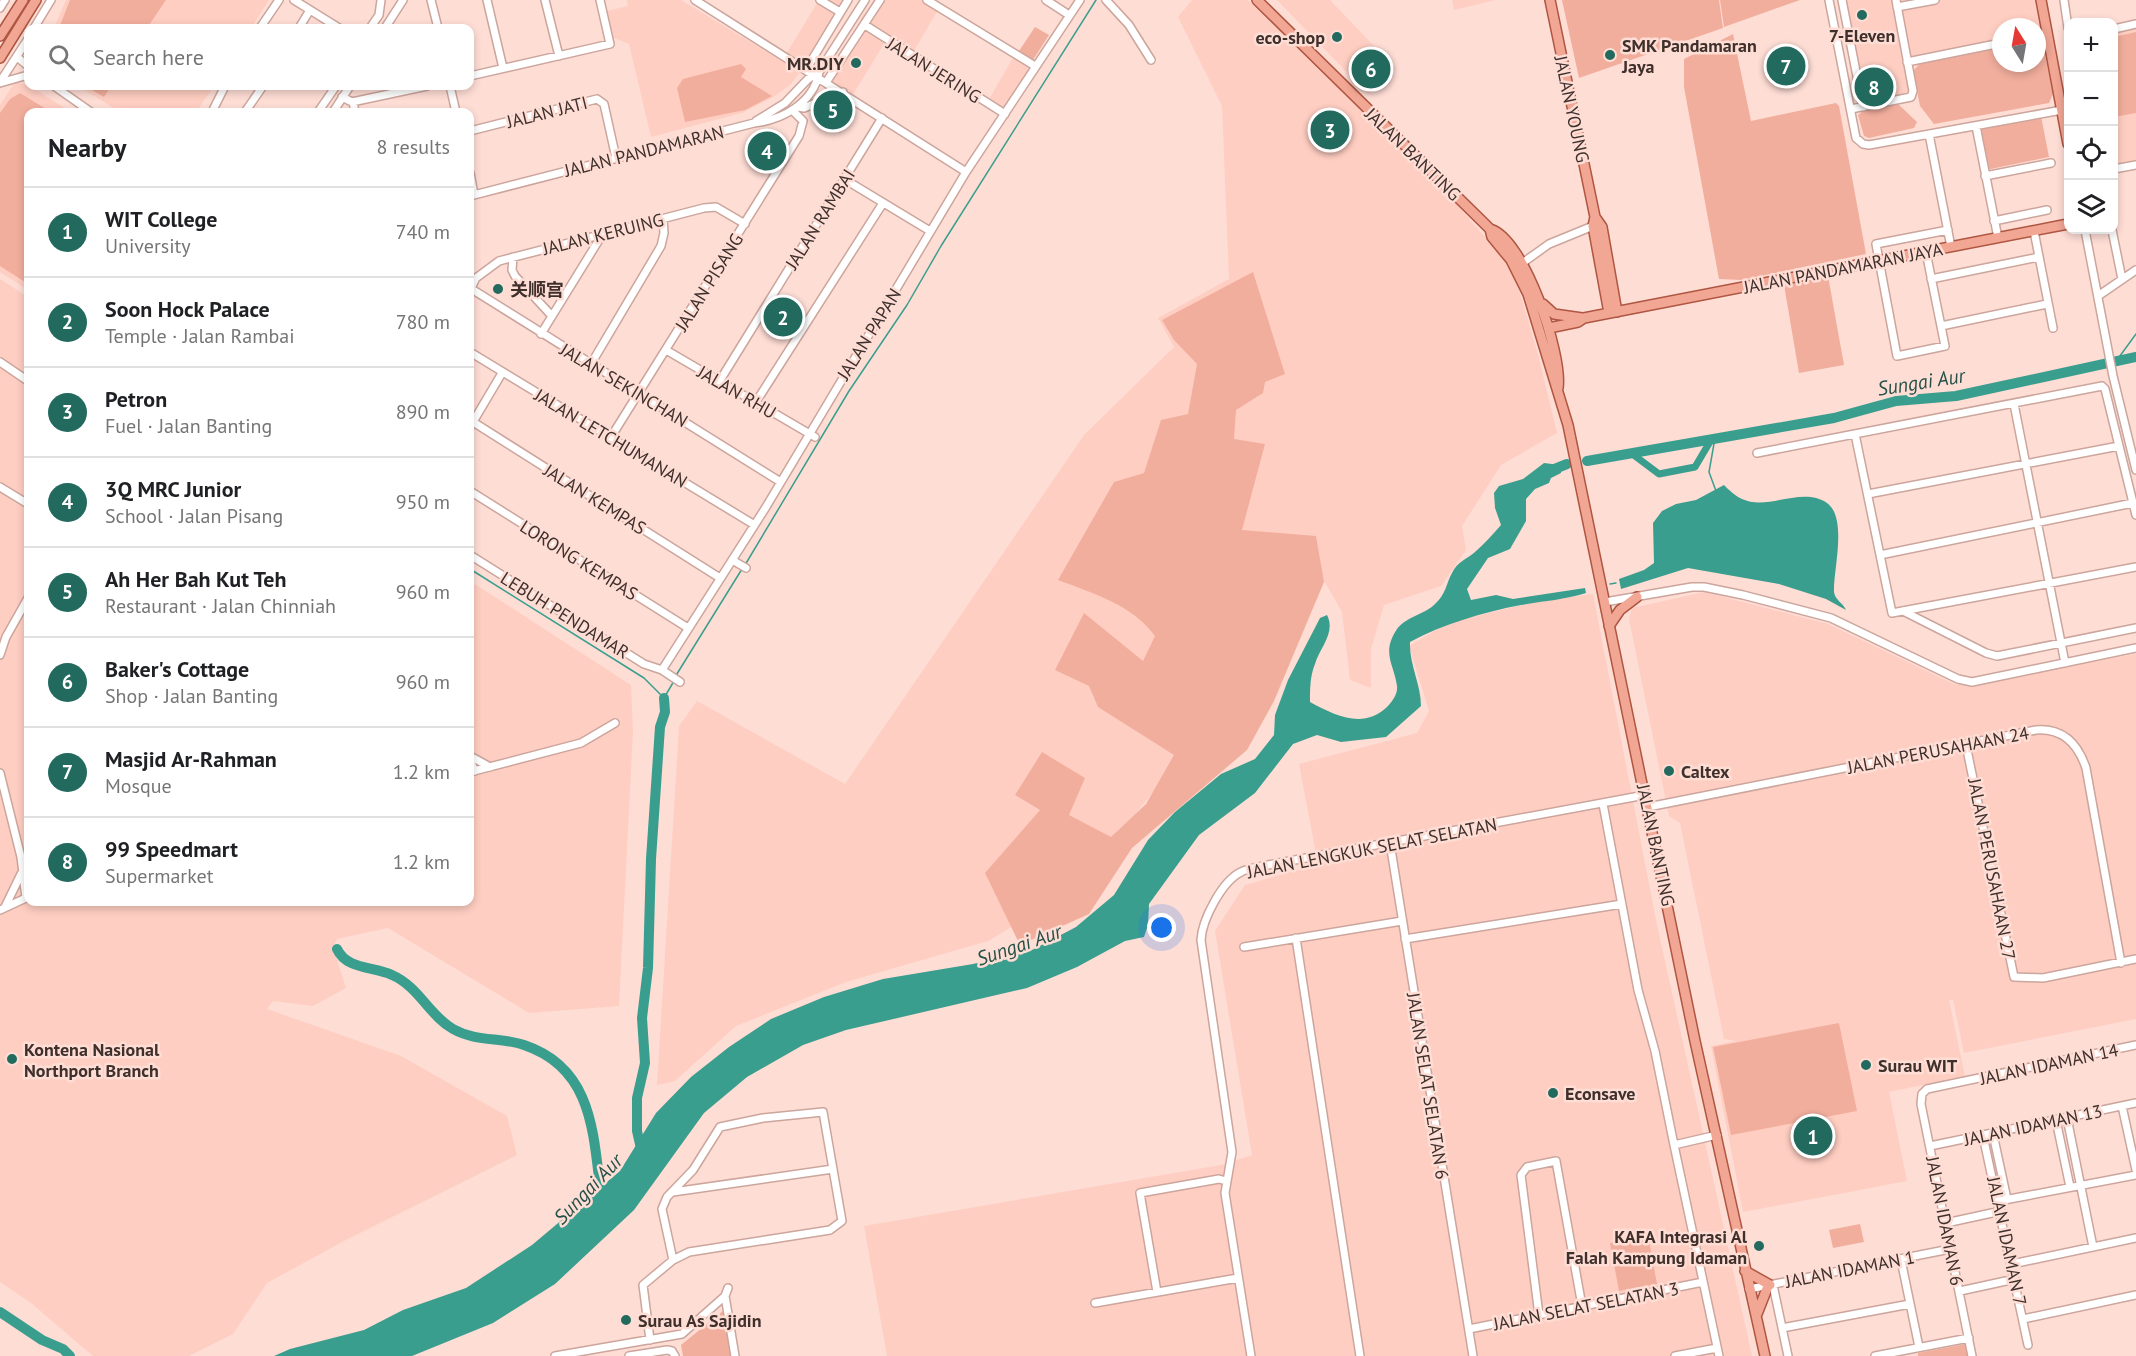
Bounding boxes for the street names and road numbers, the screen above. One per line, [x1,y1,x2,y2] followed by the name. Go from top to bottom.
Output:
[882,31,985,108] street label: JALAN JERING
[1549,53,1595,164] street label: JALAN YOUNG
[503,91,590,133] street label: JALAN JATI
[1360,102,1466,205] street label: JALAN BANTING
[561,120,726,182] street label: JALAN PANDAMARAN
[780,165,860,274] street label: JALAN RAMBAI
[539,208,666,260] street label: JALAN KERUING
[669,229,748,336] street label: JALAN PISANG
[1740,237,1945,299] street label: JALAN PANDAMARAN JAYA
[831,284,906,385] street label: JALAN PAPAN
[555,337,692,432] street label: JALAN SEKINCHAN
[693,360,781,424] street label: JALAN RHU
[529,383,692,493] street label: JALAN LETCHUMANAN
[539,458,650,540] street label: JALAN KEMPAS
[516,515,642,605] street label: LORONG KEMPAS
[496,566,634,664] street label: LEBUH PENDAMAR
[1844,721,2031,779] street label: JALAN PERUSAHAAN 24
[1963,775,2021,962] street label: JALAN PERUSAHAAN 27
[1632,781,1680,908] street label: JALAN BANTING
[1244,812,1499,884] street label: JALAN LENGKUK SELAT SELATAN
[1402,990,1454,1181] street label: JALAN SELAT SELATAN 6
[1977,1038,2121,1090] street label: JALAN IDAMAN 14
[1961,1099,2104,1151] street label: JALAN IDAMAN 13
[1921,1153,1969,1288] street label: JALAN IDAMAN 6
[1982,1173,2032,1308] street label: JALAN IDAMAN 7
[1782,1245,1917,1293] street label: JALAN IDAMAN 1
[1490,1277,1681,1335] street label: JALAN SELAT SELATAN 3

